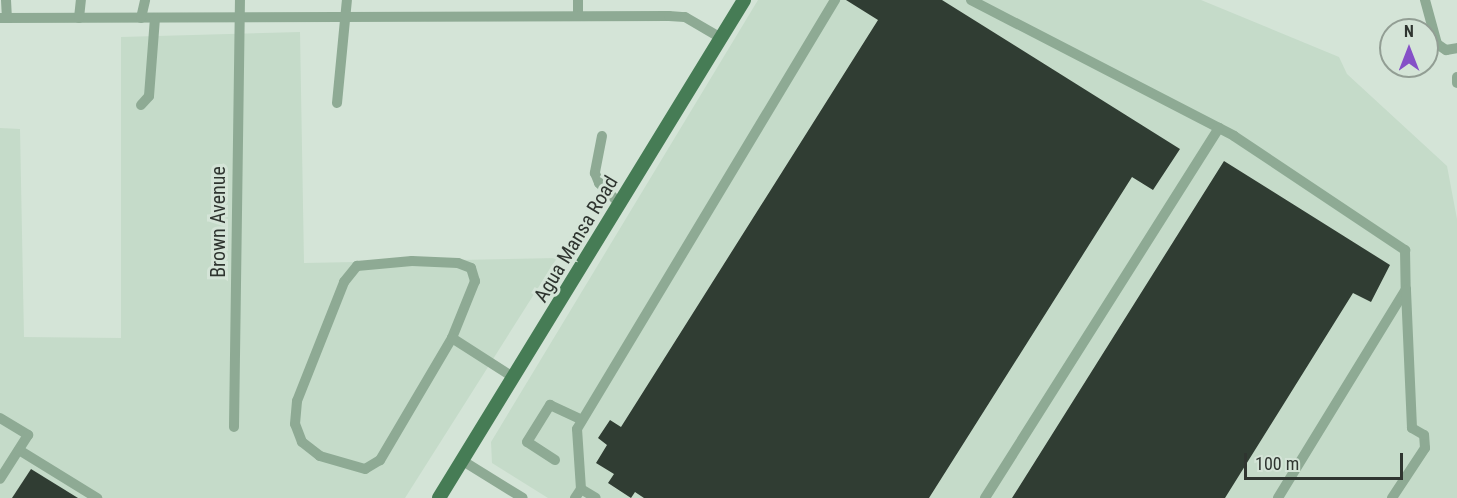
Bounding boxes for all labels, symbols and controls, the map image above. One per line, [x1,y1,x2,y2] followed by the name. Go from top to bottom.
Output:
[1379,18,1439,78] north arrow
[1404,22,1414,41] text: N
[206,166,230,278] street label: Brown Avenue
[529,172,623,306] street label: Agua Mansa Road
[1247,441,1406,479] scale bar
[1255,453,1299,474] text: 100 m

